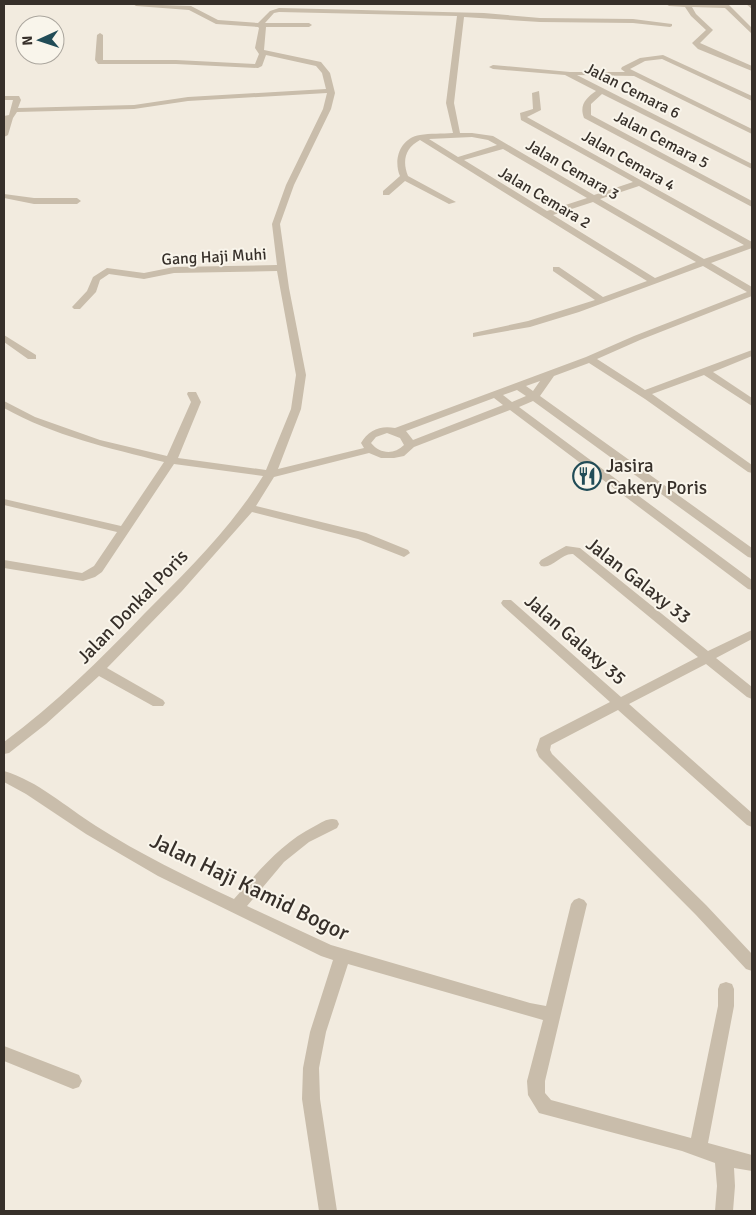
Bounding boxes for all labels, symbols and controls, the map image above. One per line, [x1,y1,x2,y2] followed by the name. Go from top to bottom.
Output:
[15,15,65,65] north arrow
[19,35,36,46] text: N
[581,58,684,124] street label: Jalan Cemara 6
[611,107,712,173] street label: Jalan Cemara 5
[578,126,679,196] street label: Jalan Cemara 4
[522,135,623,205] street label: Jalan Cemara 3
[495,162,594,233] street label: Jalan Cemara 2
[161,244,267,270] street label: Gang Haji Muhi
[606,454,707,500] place label: Jasira Cakery Poris
[572,461,602,491] restaurant icon: Jasira Cakery Poris
[581,532,696,629] street label: Jalan Galaxy 33
[72,544,193,669] street label: Jalan Donkal Poris
[520,589,631,690] street label: Jalan Galaxy 35
[146,827,354,946] street label: Jalan Haji Kamid Bogor

